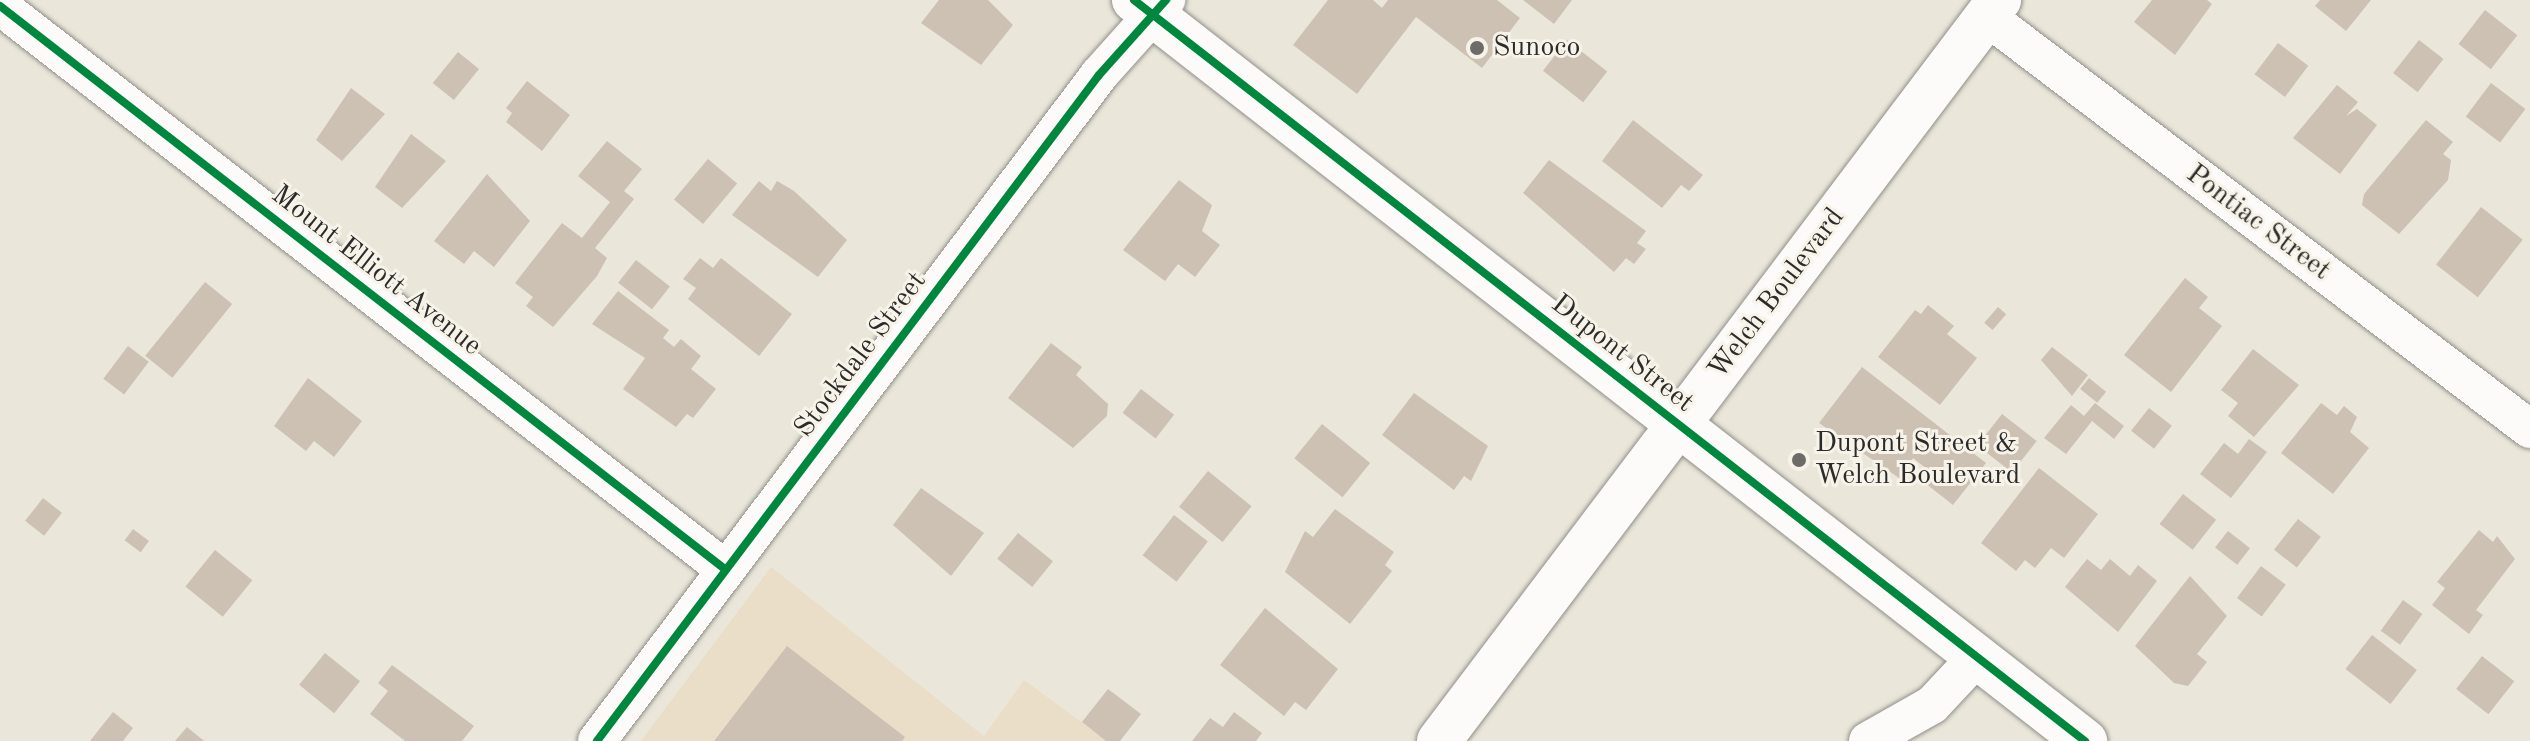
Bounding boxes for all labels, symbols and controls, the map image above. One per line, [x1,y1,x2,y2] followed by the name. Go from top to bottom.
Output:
[1493,31,1580,65] place label: Sunoco
[1468,39,1486,57] marker: Sunoco
[2179,158,2337,288] street label: Pontiac Street
[264,179,488,363] street label: Mount Elliott Avenue
[1702,202,1852,386] street label: Welch Boulevard
[788,266,934,444] street label: Stockdale Street
[1544,288,1700,420] street label: Dupont Street
[1815,427,2020,493] place label: Dupont Street & Welch Boulevard
[1790,451,1808,469] marker: Dupont Street & Welch Boulevard

